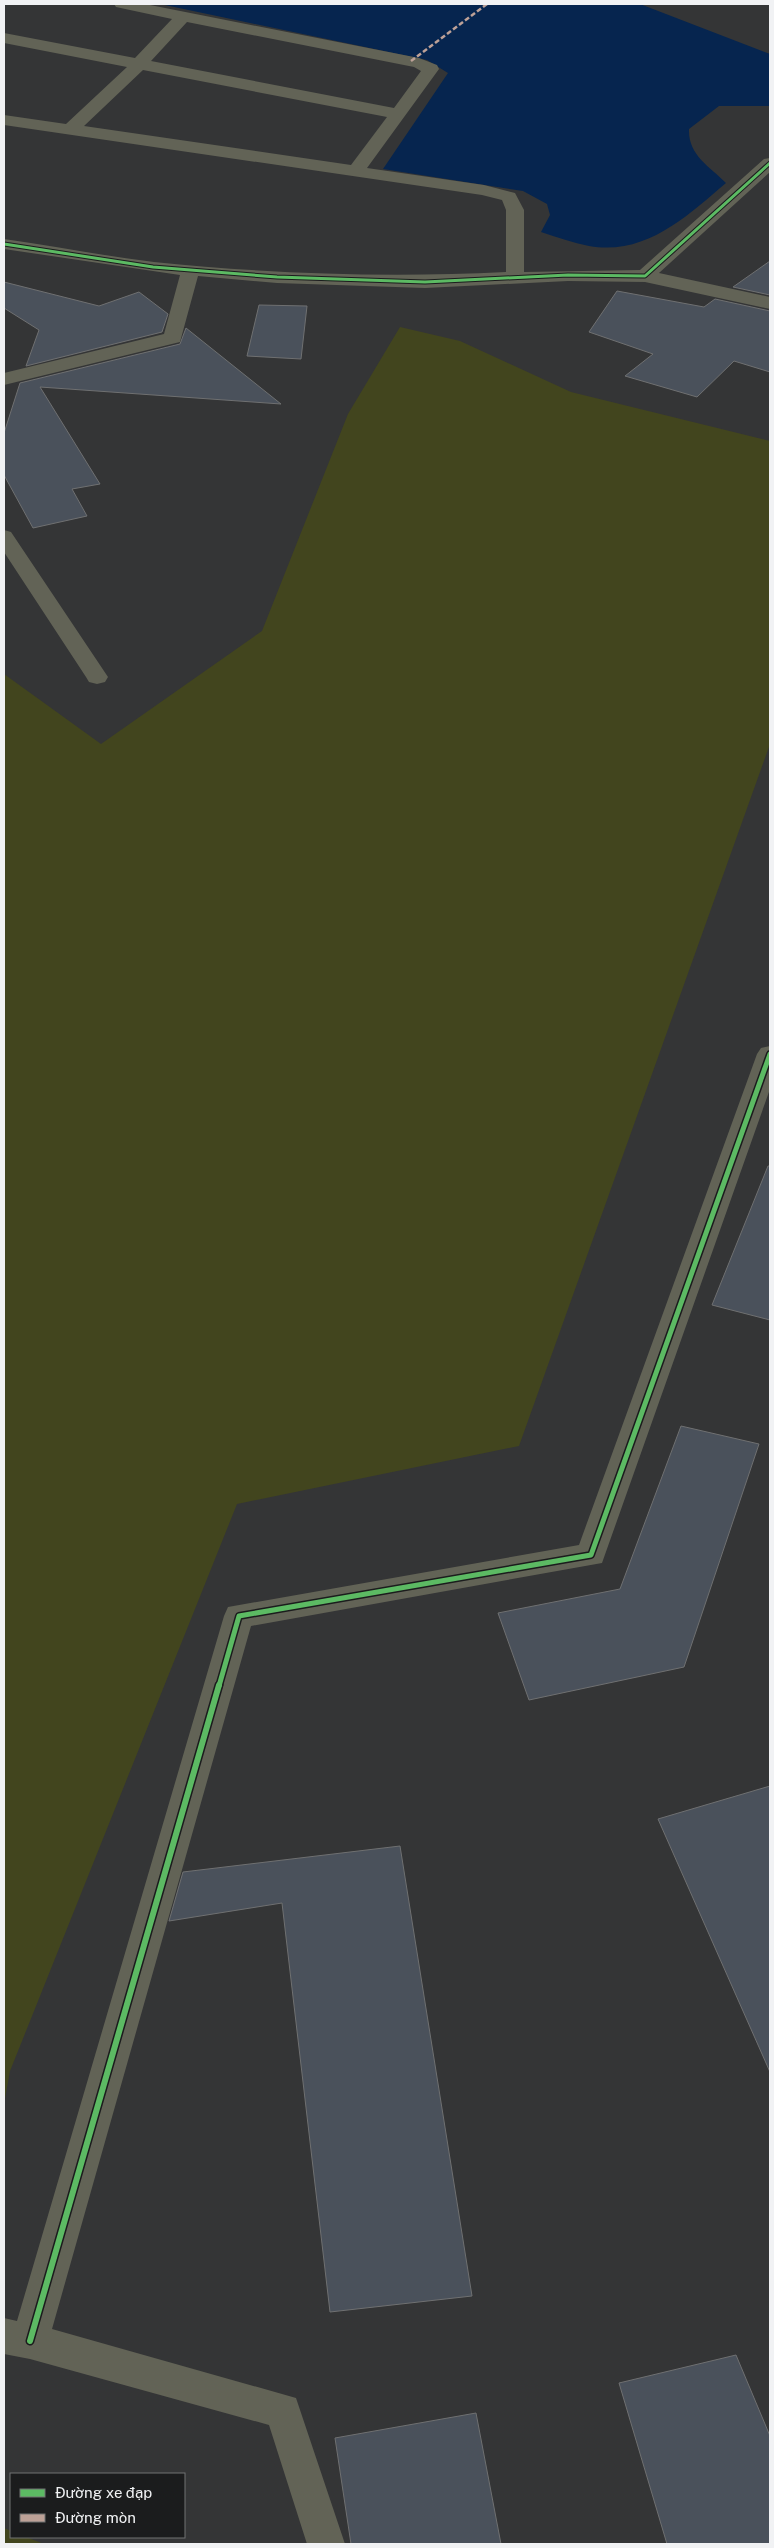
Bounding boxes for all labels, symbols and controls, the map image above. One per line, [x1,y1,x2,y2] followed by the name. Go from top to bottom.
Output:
[10,2473,185,2538] legend
[55,2484,152,2501] text: Đường xe đạp
[55,2509,136,2526] text: Đường mòn

